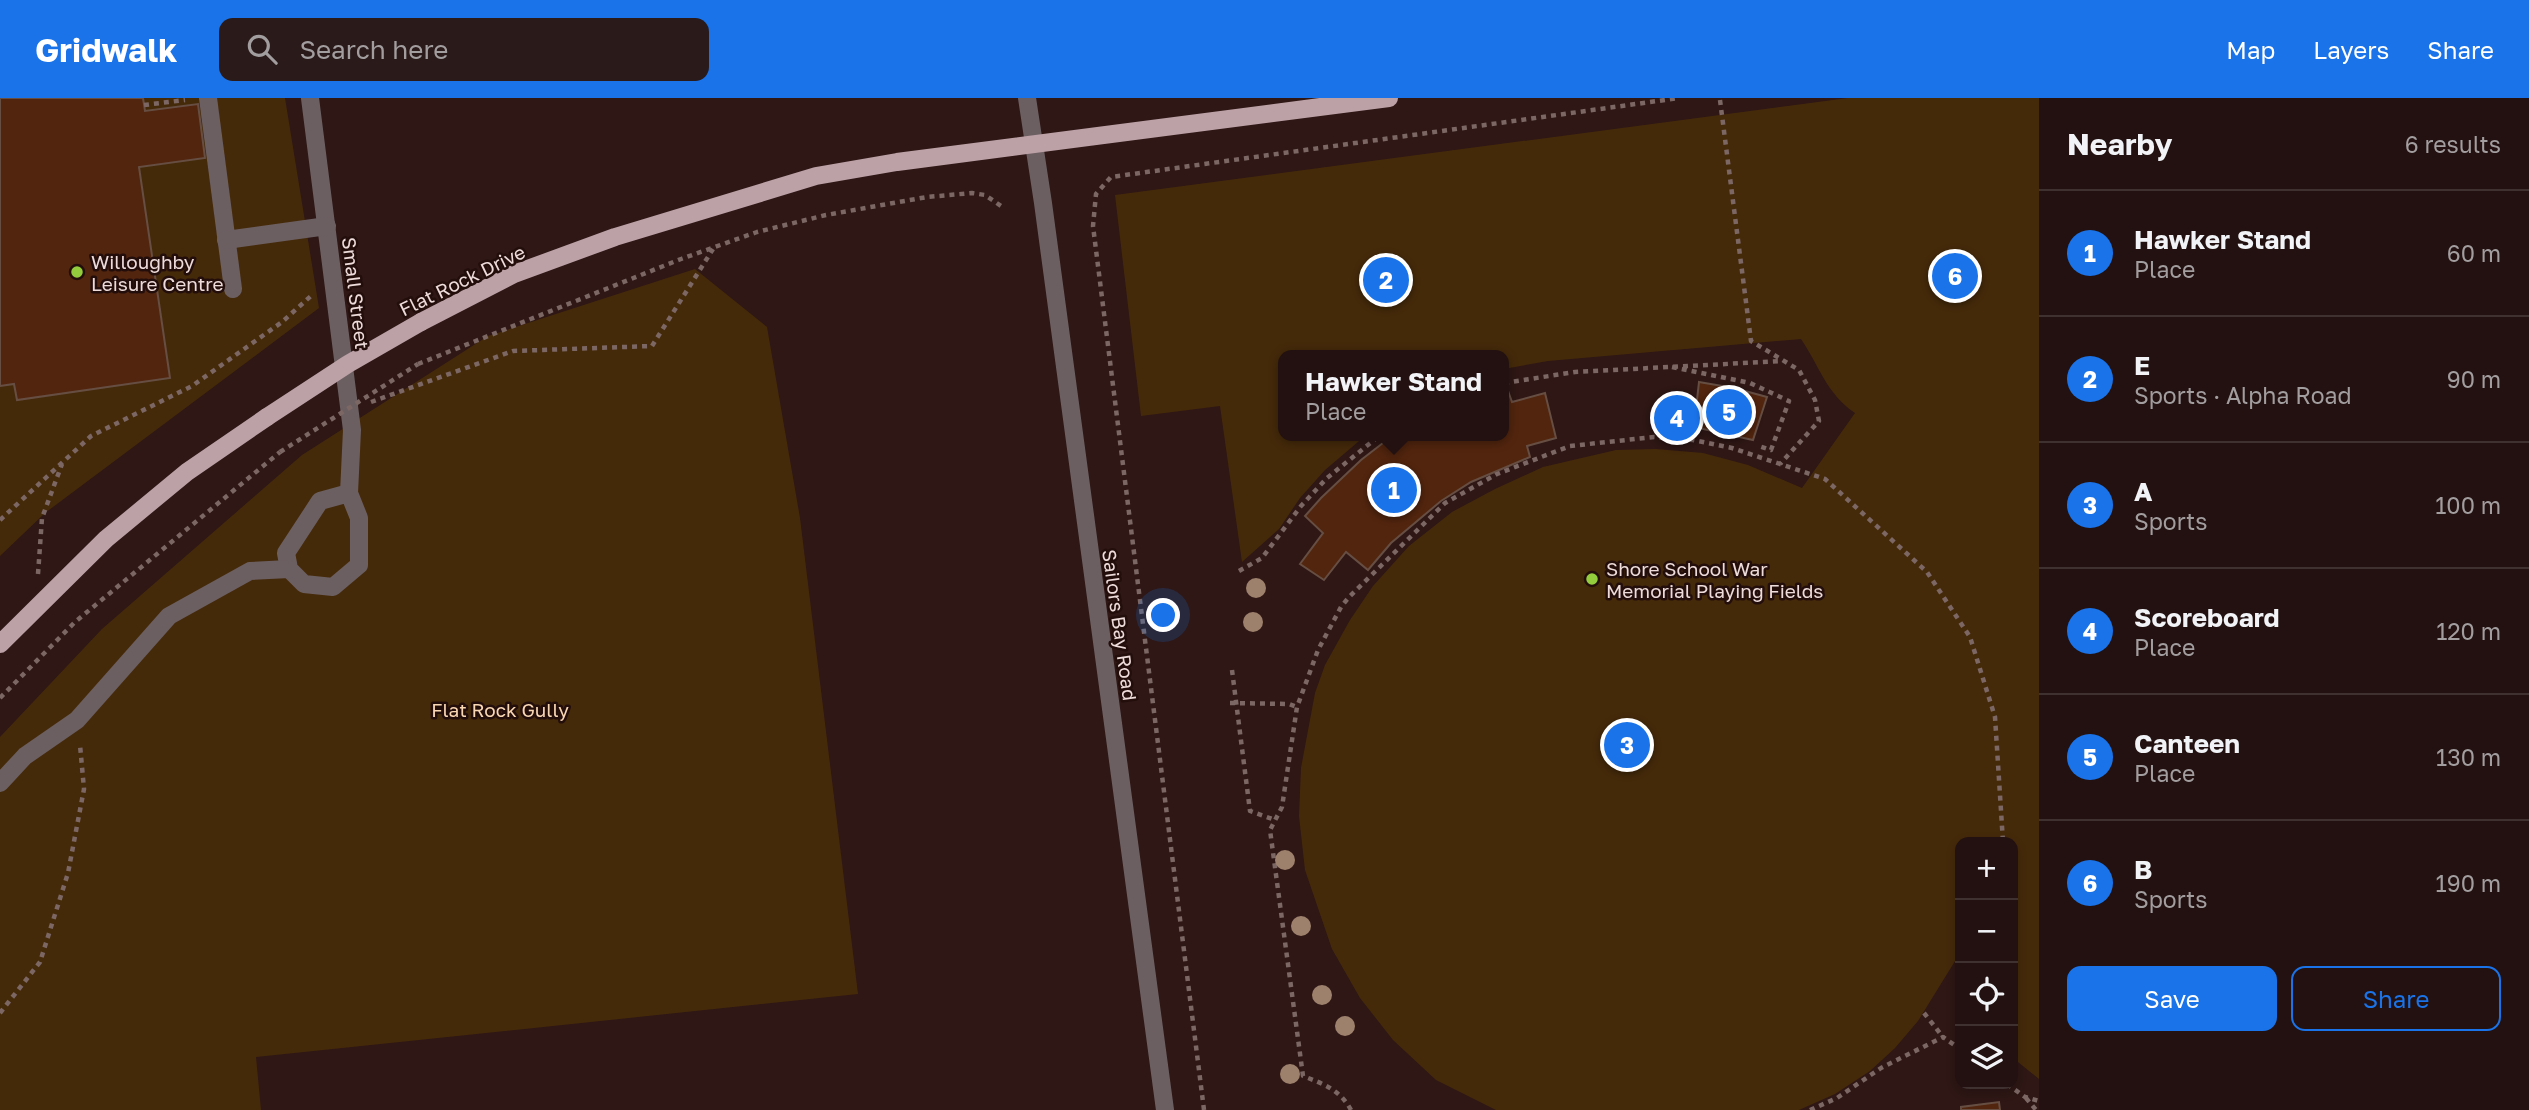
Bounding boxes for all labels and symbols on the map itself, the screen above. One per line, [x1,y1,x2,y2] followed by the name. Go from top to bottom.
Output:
[338,236,374,350] street label: Small Street
[395,240,529,320] street label: Flat Rock Drive
[91,250,224,295] place label: Willoughby Leisure Centre
[1932,250,1978,302] pin: 6
[1363,254,1409,306] pin: 2
[69,264,85,280] marker: Willoughby Leisure Centre
[1706,386,1752,438] pin: 5
[1654,392,1700,444] pin: 4
[1371,464,1417,516] pin: 1
[1098,548,1142,702] street label: Sailors Bay Road
[1606,557,1823,602] place label: Shore School War Memorial Playing Fields
[1584,571,1600,587] marker: Shore School War Memorial Playing Fields
[1146,598,1180,632] your location
[431,698,569,721] park label: Flat Rock Gully
[1604,719,1650,771] pin: 3

